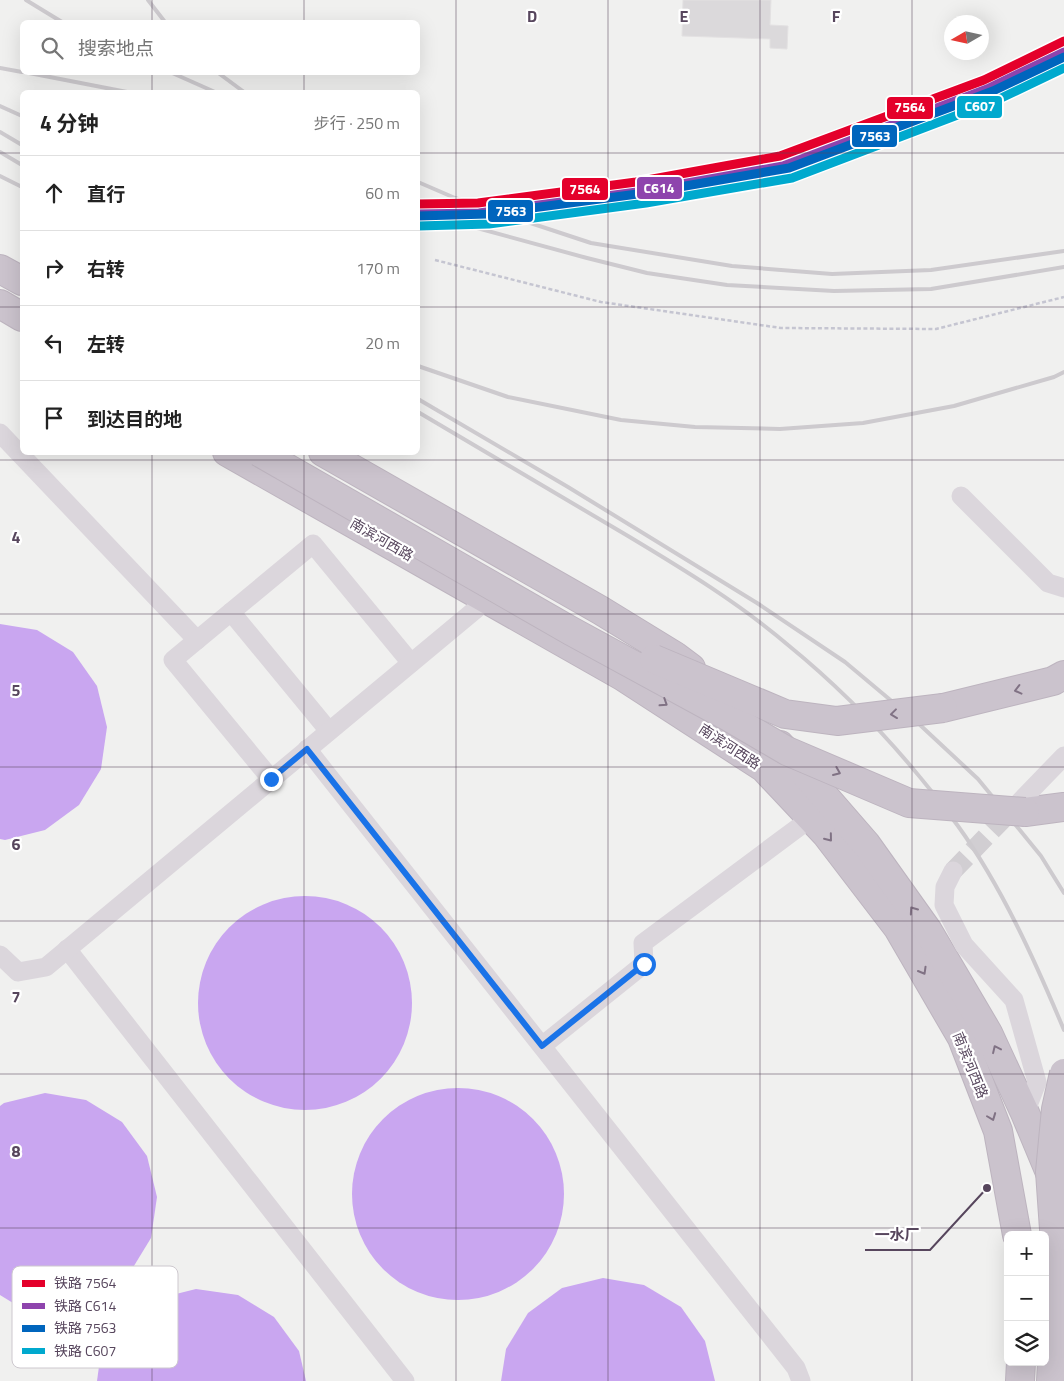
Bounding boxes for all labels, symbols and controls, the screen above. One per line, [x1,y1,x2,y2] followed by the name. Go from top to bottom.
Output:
[527,4,537,28] text: D
[680,4,689,28] text: E
[832,4,841,28] text: F
[944,15,989,60] north arrow
[20,20,420,75] search box
[78,33,154,62] text: 搜索地点
[38,34,66,62] icon: search
[956,95,1003,119] line badge: C607
[964,95,996,116] text: C607
[886,96,934,120] line badge: 7564
[894,96,926,117] text: 7564
[40,107,98,139] text: 4 分钟
[314,111,400,135] text: 步行 · 250 m
[851,124,898,148] line badge: 7563
[859,125,891,146] text: 7563
[636,176,683,200] line badge: C614
[561,177,609,201] line badge: 7564
[643,177,675,198] text: C614
[569,178,601,199] text: 7564
[40,179,68,207] icon: ahead
[87,179,125,208] text: 直行
[365,181,400,205] text: 60 m
[487,199,534,223] line badge: 7563
[495,200,527,221] text: 7563
[40,254,68,282] icon: right
[87,254,125,283] text: 右转
[356,256,400,280] text: 170 m
[40,329,68,357] icon: left
[87,329,125,358] text: 左转
[365,331,400,355] text: 20 m
[40,404,68,432] icon: arrive
[87,404,182,433] text: 到达目的地
[346,512,418,566] street label: 南滨河西路
[12,525,21,549] text: 4
[12,678,21,702] text: 5
[1013,684,1022,695] one-way arrow
[658,697,668,706] one-way arrow
[890,708,898,719] one-way arrow
[695,718,765,774] street label: 南滨河西路
[832,766,841,777] one-way arrow
[260,768,283,791] route end
[12,832,21,856] text: 6
[823,832,832,842] one-way arrow
[910,906,919,916] one-way arrow
[633,953,656,976] route start
[916,965,926,974] one-way arrow
[12,985,20,1009] text: 7
[948,1029,994,1101] street label: 南滨河西路
[992,1046,1002,1055] one-way arrow
[986,1112,996,1121] one-way arrow
[12,1139,21,1163] text: 8
[865,1220,930,1250] callout: 一水厂
[874,1223,920,1246] text: 一水厂
[1004,1231,1049,1366] map controls
[1004,1231,1049,1276] button: +
[12,1266,178,1368] legend
[54,1272,117,1293] text: 铁路 7564
[1004,1276,1049,1321] button: −
[54,1295,116,1316] text: 铁路 C614
[54,1317,116,1338] text: 铁路 7563
[1004,1321,1049,1366] button: layers
[54,1340,116,1361] text: 铁路 C607

